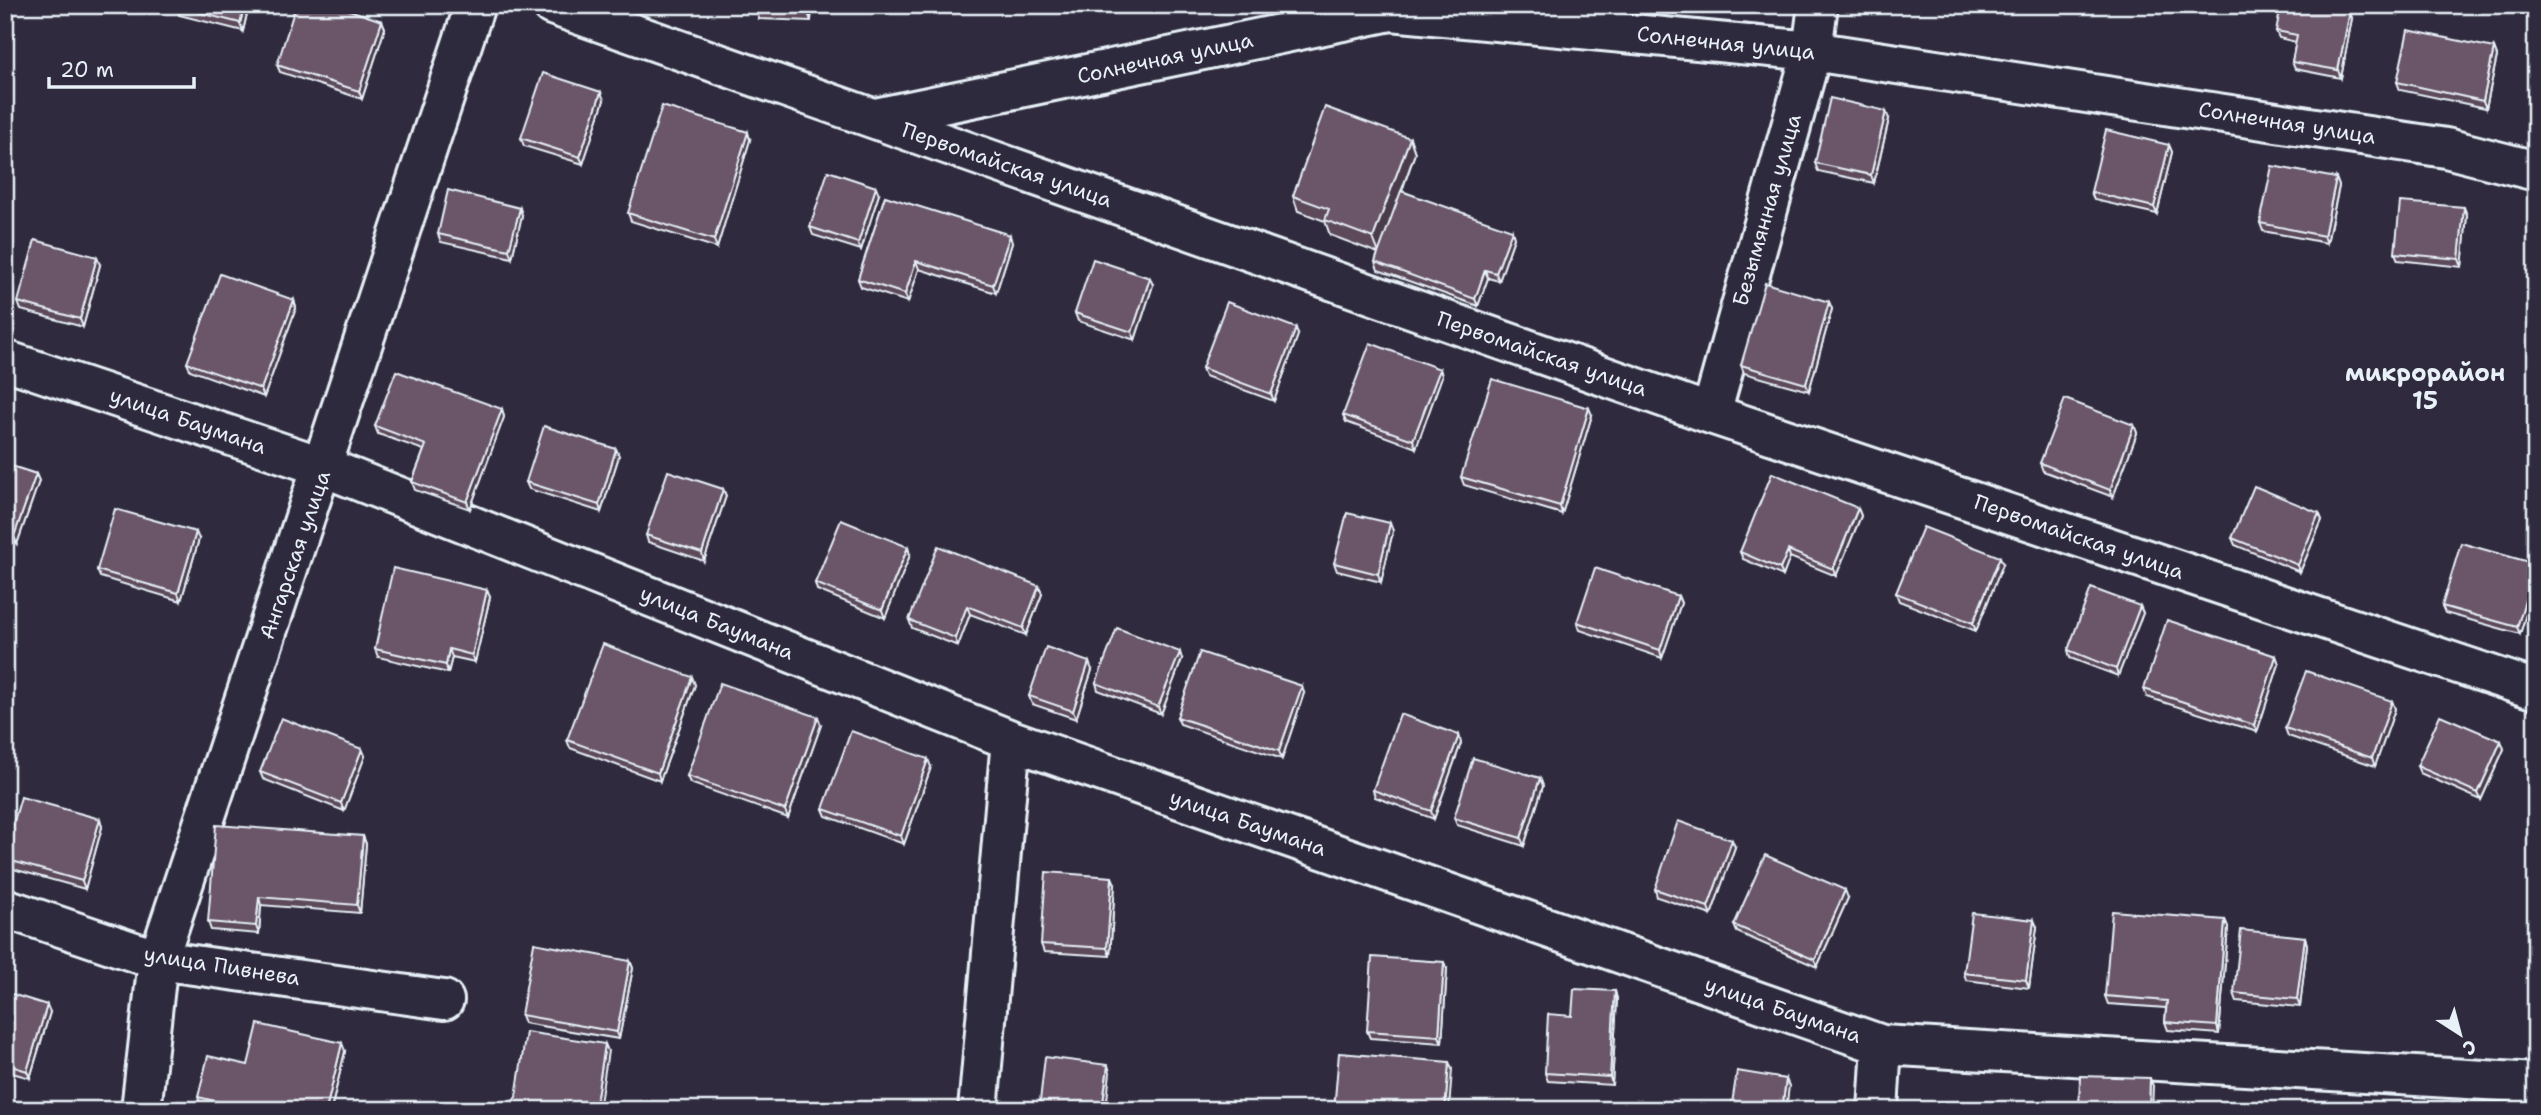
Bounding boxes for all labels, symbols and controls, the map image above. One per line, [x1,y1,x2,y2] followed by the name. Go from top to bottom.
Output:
[1636,20,1816,66] street label: Солнечная улица
[1075,26,1255,90] street label: Солнечная улица
[49,46,194,90] scale bar
[60,56,114,84] text: 20 m
[2196,95,2378,151] street label: Солнечная улица
[1726,111,1808,309] street label: Безымянная улица
[898,116,1116,214] street label: Первомайская улица
[1433,305,1651,403] street label: Первомайская улица
[2345,357,2505,417] district label: микрорайон 15
[106,381,270,461] street label: улица Баумана
[253,467,337,643] street label: Ангарская улица
[1970,488,2188,586] street label: Первомайская улица
[636,579,798,667] street label: улица Баумана
[1166,783,1330,863] street label: улица Баумана
[142,940,302,992] street label: улица Пивнева
[1701,970,1865,1050] street label: улица Баумана
[2426,1000,2496,1070] north arrow
[2458,1034,2482,1061] text: С

